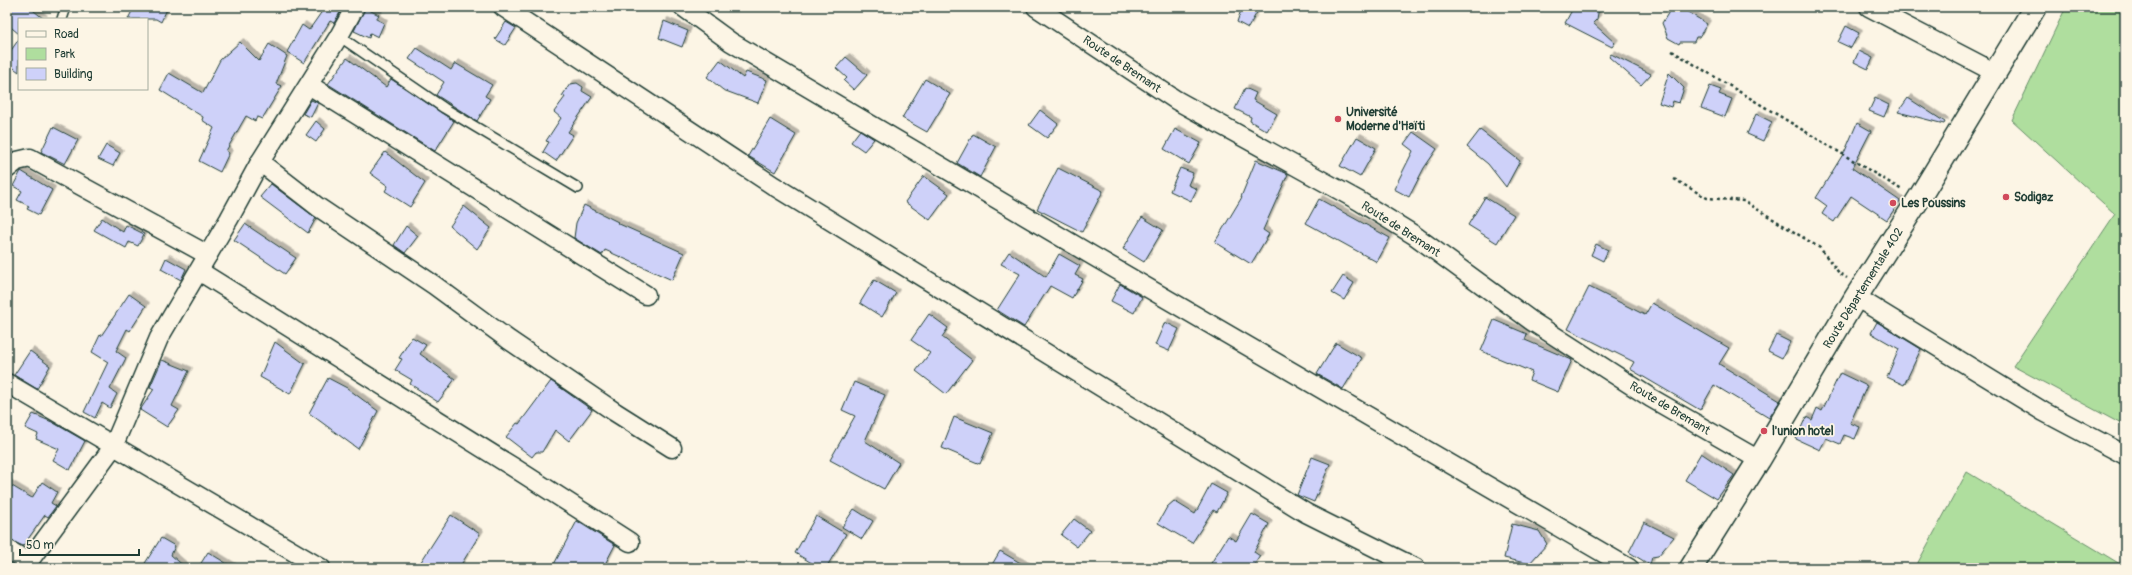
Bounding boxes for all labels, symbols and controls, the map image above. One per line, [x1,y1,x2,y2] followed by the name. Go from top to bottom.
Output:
[18,18,148,90] legend
[54,27,79,42] text: Road
[1080,33,1164,96] street label: Route de Bremant
[54,47,75,62] text: Park
[54,67,93,82] text: Building
[1346,105,1425,134] place label: Université Moderne d'Haïti
[1333,114,1343,124] marker: Université Moderne d'Haïti
[2014,190,2054,205] place label: Sodigaz
[2001,192,2011,202] marker: Sodigaz
[1901,196,1966,211] place label: Les Poussins
[1358,198,1443,261] street label: Route de Bremant
[1888,198,1898,208] marker: Les Poussins
[1820,225,1907,351] street label: Route Départementale 402
[1627,378,1713,438] street label: Route de Bremant
[1772,424,1834,439] place label: l'union hotel
[1759,426,1769,436] marker: l'union hotel
[20,531,139,557] scale bar
[26,538,54,553] text: 50 m

